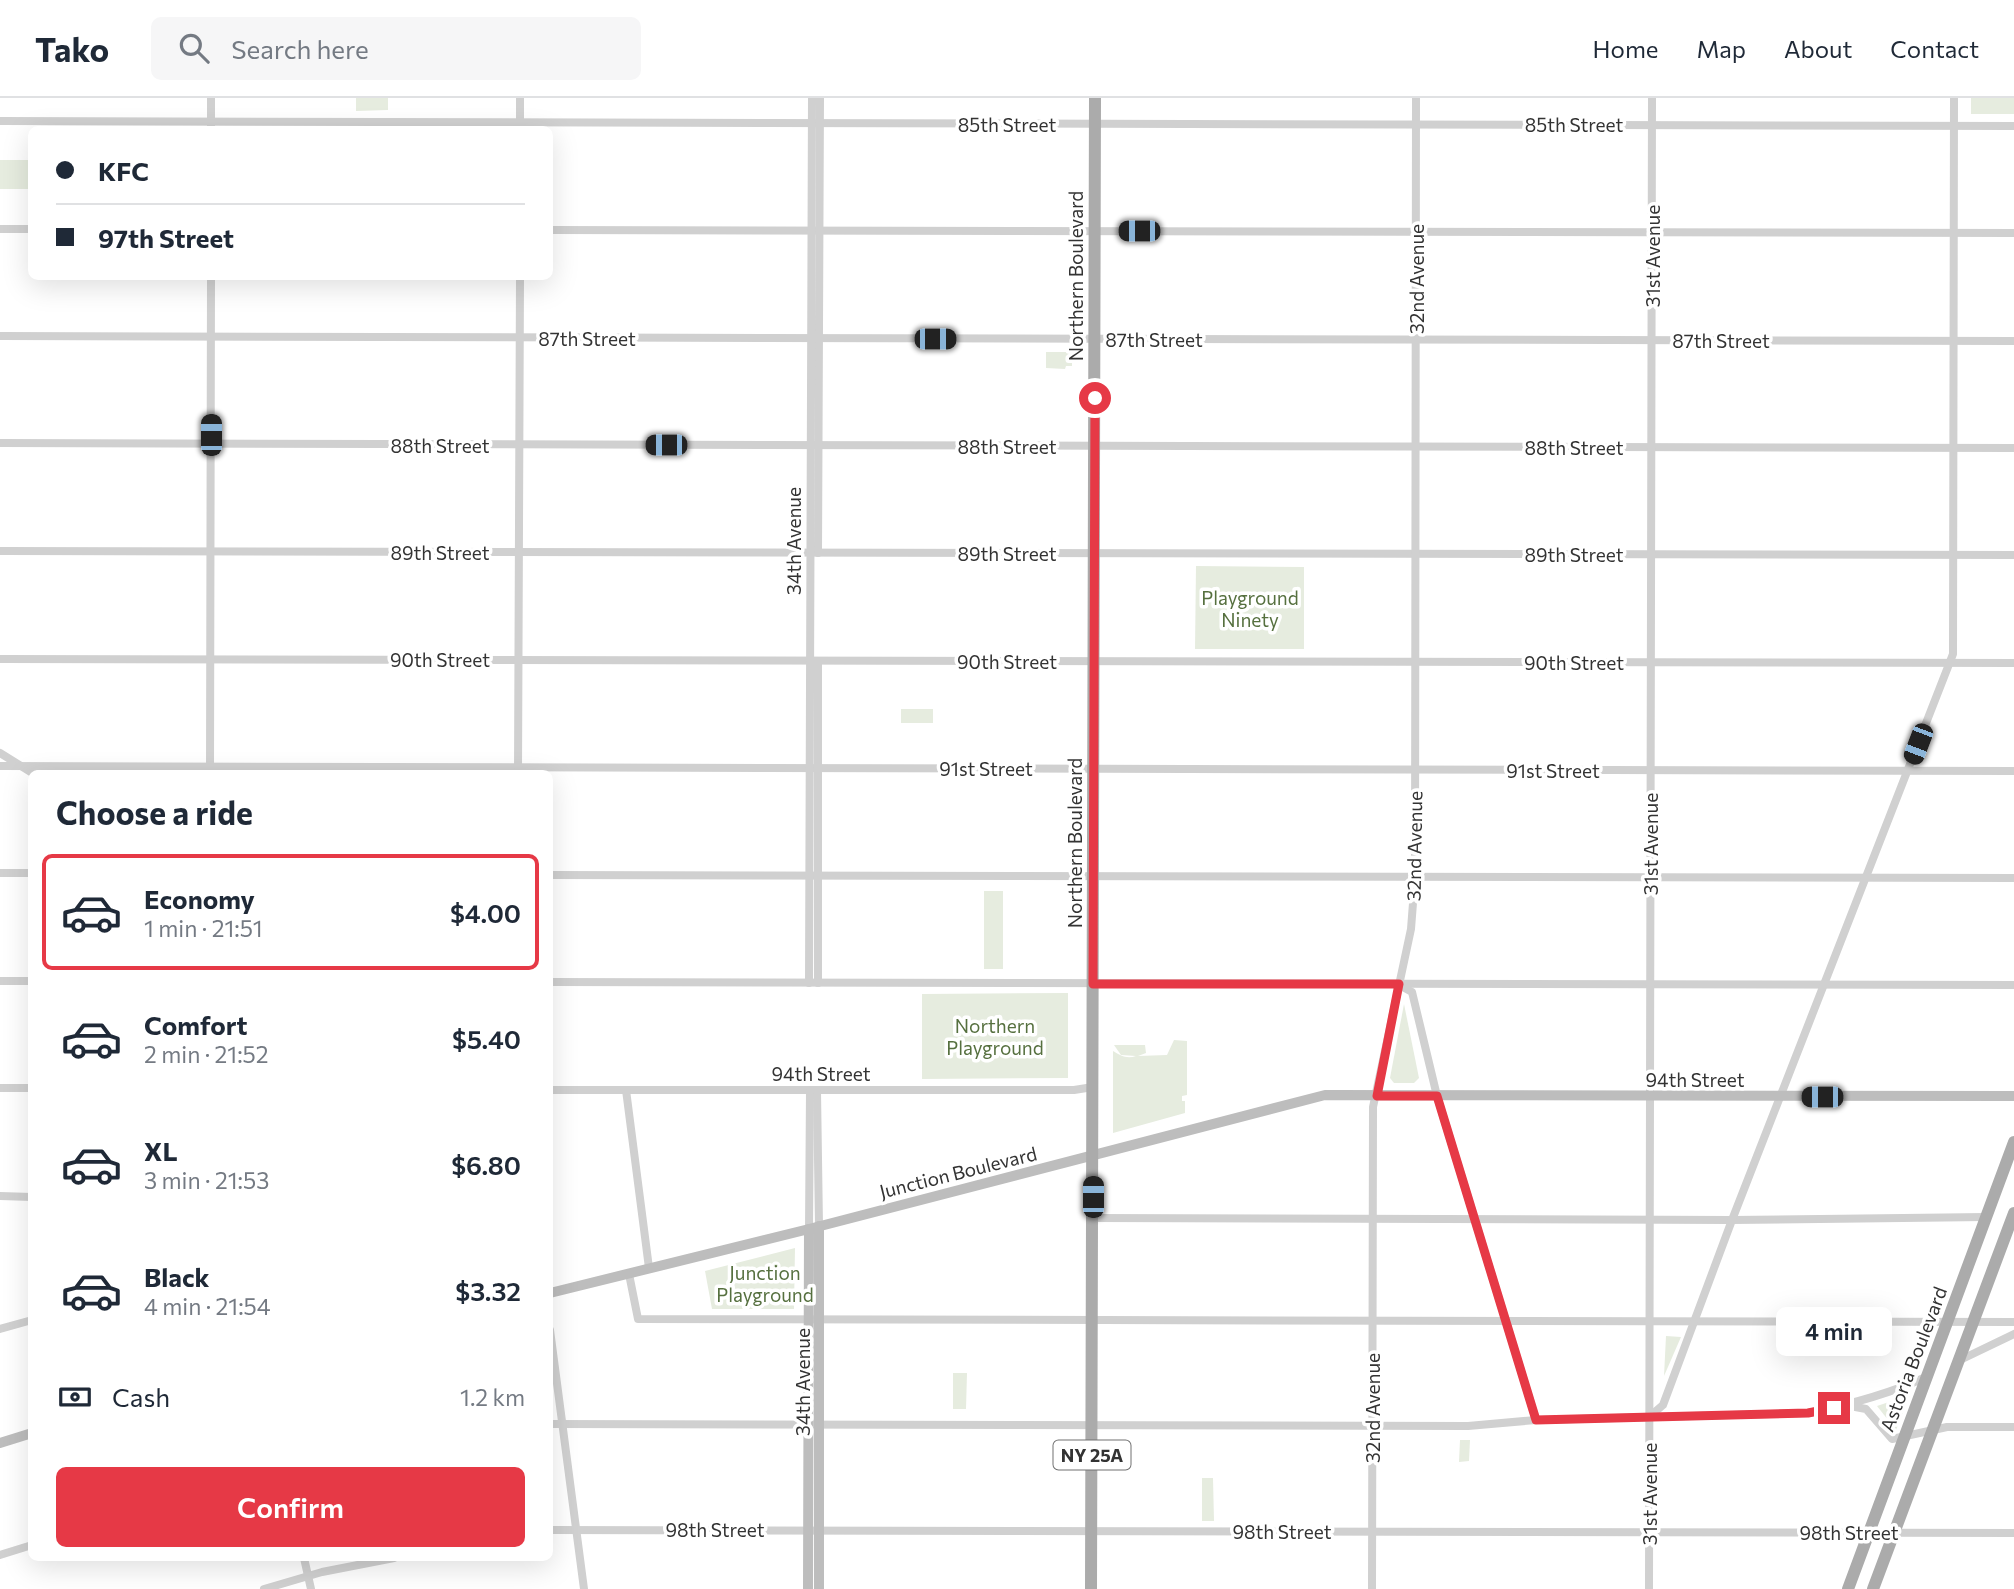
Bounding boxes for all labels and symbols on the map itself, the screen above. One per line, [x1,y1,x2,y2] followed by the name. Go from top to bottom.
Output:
[958,113,1056,136] street label: 85th Street
[1525,113,1623,136] street label: 85th Street
[1064,191,1087,361] street label: Northern Boulevard
[1641,205,1664,307] street label: 31st Avenue
[1119,221,1161,242] car
[1405,224,1428,334] street label: 32nd Avenue
[538,327,636,350] street label: 87th Street
[1105,328,1203,351] street label: 87th Street
[915,329,957,350] car
[1672,329,1770,352] street label: 87th Street
[1079,382,1111,414] route start
[201,414,222,456] car
[390,434,490,457] street label: 88th Street
[646,435,688,456] car
[957,435,1057,458] street label: 88th Street
[1524,436,1624,459] street label: 88th Street
[782,487,805,595] street label: 34th Avenue
[390,541,490,564] street label: 89th Street
[957,542,1057,565] street label: 89th Street
[1524,543,1624,566] street label: 89th Street
[1201,586,1299,631] park label: Playground Ninety
[390,648,490,671] street label: 90th Street
[957,650,1057,673] street label: 90th Street
[1524,651,1624,674] street label: 90th Street
[1901,721,1936,767] car
[939,757,1033,780] street label: 91st Street
[1063,758,1086,928] street label: Northern Boulevard
[1506,759,1600,782] street label: 91st Street
[1402,791,1426,901] street label: 32nd Avenue
[1639,793,1662,895] street label: 31st Avenue
[946,1014,1044,1059] park label: Northern Playground
[772,1062,871,1085] street label: 94th Street
[1646,1068,1745,1091] street label: 94th Street
[1802,1087,1844,1108] car
[877,1141,1039,1203] street label: Junction Boulevard
[1083,1176,1104,1218] car
[716,1261,814,1306] park label: Junction Playground
[1875,1283,1951,1435] street label: Astoria Boulevard
[1776,1306,1892,1356] callout: 4 min
[791,1328,814,1436] street label: 34th Avenue
[1361,1353,1384,1463] street label: 32nd Avenue
[1818,1392,1850,1424] route end
[1054,1440,1130,1470] road number: NY 25A
[1638,1443,1661,1545] street label: 31st Avenue
[665,1518,765,1541] street label: 98th Street
[1232,1520,1332,1543] street label: 98th Street
[1799,1521,1899,1544] street label: 98th Street

